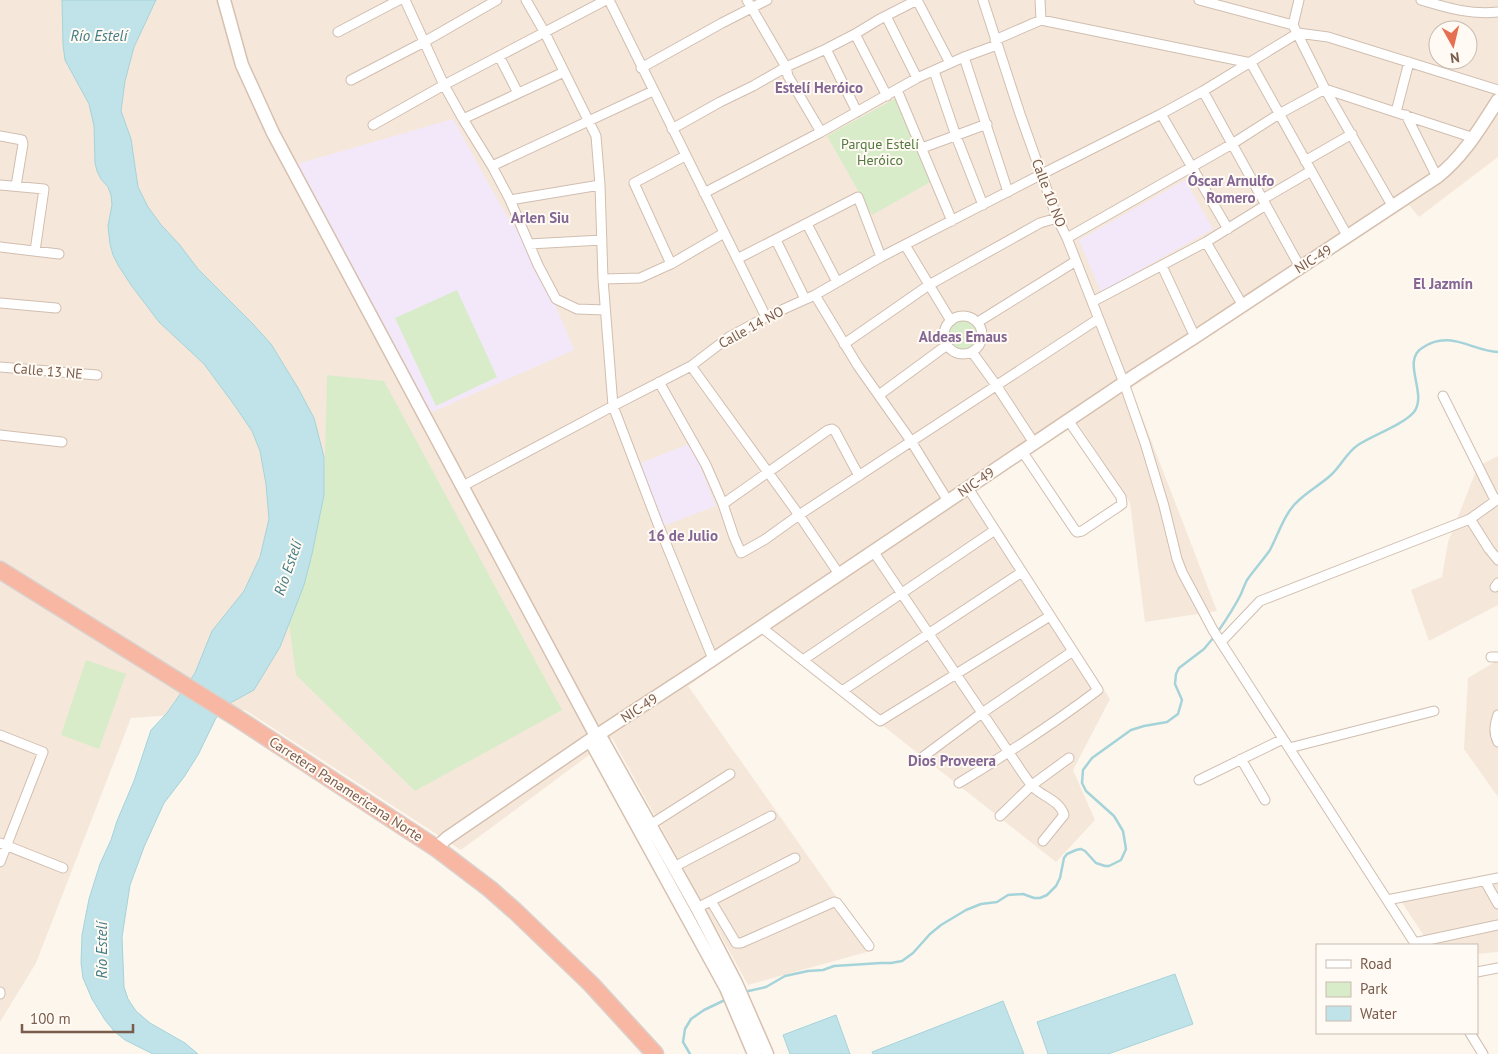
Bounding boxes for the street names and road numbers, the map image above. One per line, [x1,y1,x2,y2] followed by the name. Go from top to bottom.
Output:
[1028,156,1070,230] street label: Calle 10 NO
[1291,241,1335,277] street label: NIC-49
[715,302,787,352] street label: Calle 14 NO
[13,359,83,383] street label: Calle 13 NE
[954,463,998,501] street label: NIC-49
[617,689,661,727] street label: NIC-49
[266,732,426,846] street label: Carretera Panamericana Norte

